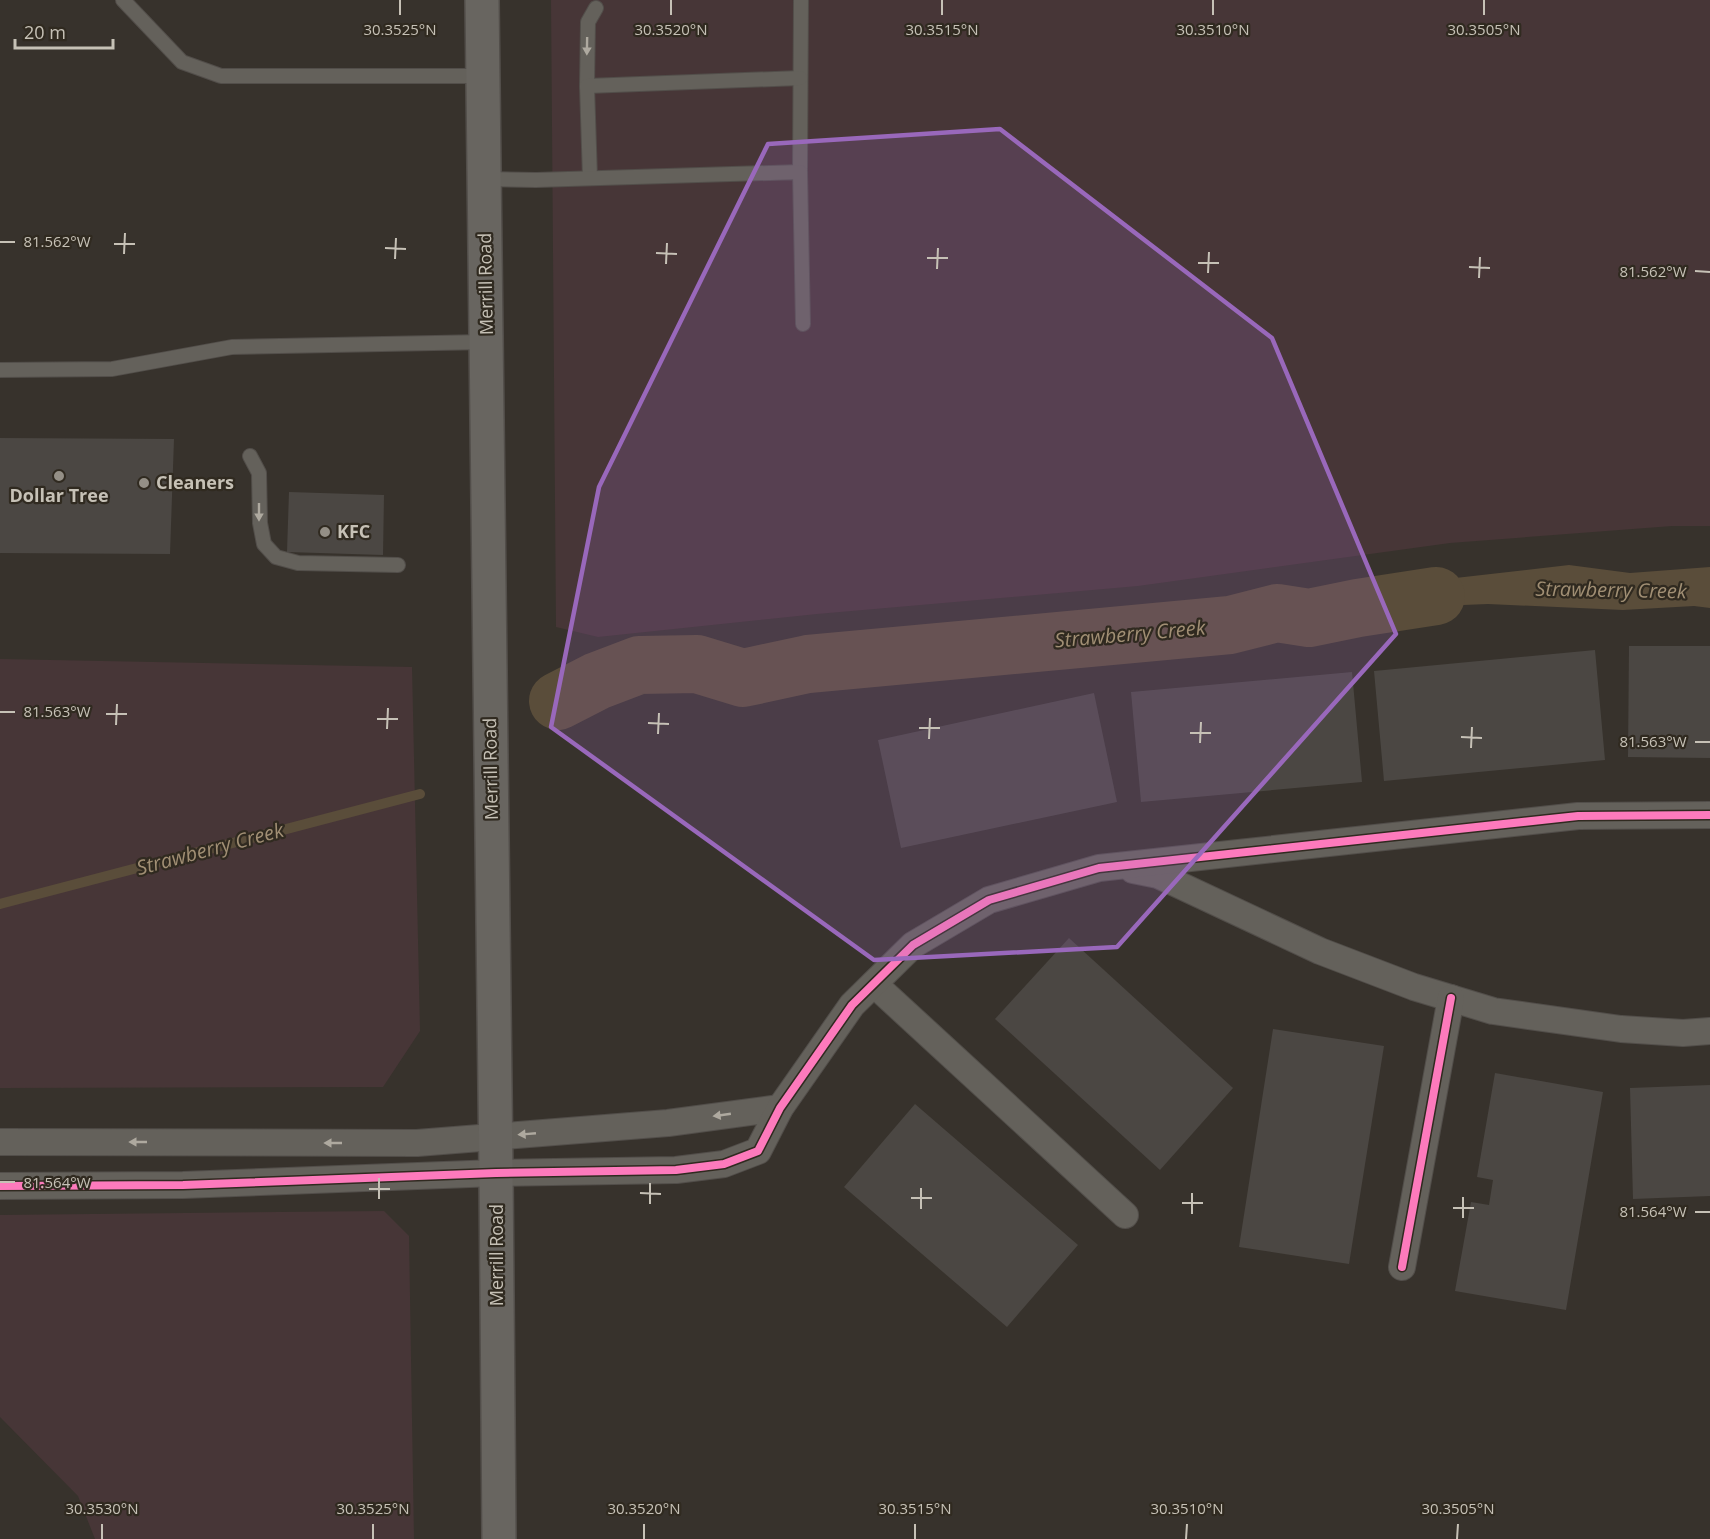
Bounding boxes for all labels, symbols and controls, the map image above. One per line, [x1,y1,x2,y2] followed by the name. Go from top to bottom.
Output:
[15,12,112,50] scale bar
[363,19,437,39] text: 30.3525°N
[634,19,708,39] text: 30.3520°N
[905,19,979,39] text: 30.3515°N
[1176,19,1250,39] text: 30.3510°N
[1447,19,1521,39] text: 30.3505°N
[24,20,66,44] text: 20 m
[583,36,592,55] one-way arrow
[23,231,91,251] text: 81.562°W
[472,233,498,335] street label: Merrill Road
[1619,261,1687,281] text: 81.562°W
[52,469,66,483] marker: Dollar Tree
[156,470,234,494] place label: Cleaners
[137,476,151,490] marker: Cleaners
[9,483,109,507] place label: Dollar Tree
[255,502,264,521] one-way arrow
[337,519,370,543] place label: KFC
[318,525,332,539] marker: KFC
[1535,575,1688,604] water label: Strawberry Creek
[1053,613,1208,654] water label: Strawberry Creek
[23,701,91,721] text: 81.563°W
[477,718,503,820] street label: Merrill Road
[1619,731,1687,751] text: 81.563°W
[133,816,288,881] water label: Strawberry Creek
[712,1111,731,1120] one-way arrow
[518,1129,537,1139] one-way arrow
[128,1137,147,1147] one-way arrow
[323,1138,342,1148] one-way arrow
[23,1172,91,1192] text: 81.564°W
[1619,1201,1687,1221] text: 81.564°W
[484,1204,508,1306] street label: Merrill Road
[65,1498,139,1518] text: 30.3530°N
[336,1498,410,1518] text: 30.3525°N
[607,1498,681,1518] text: 30.3520°N
[878,1498,952,1518] text: 30.3515°N
[1150,1498,1224,1518] text: 30.3510°N
[1421,1498,1495,1518] text: 30.3505°N

